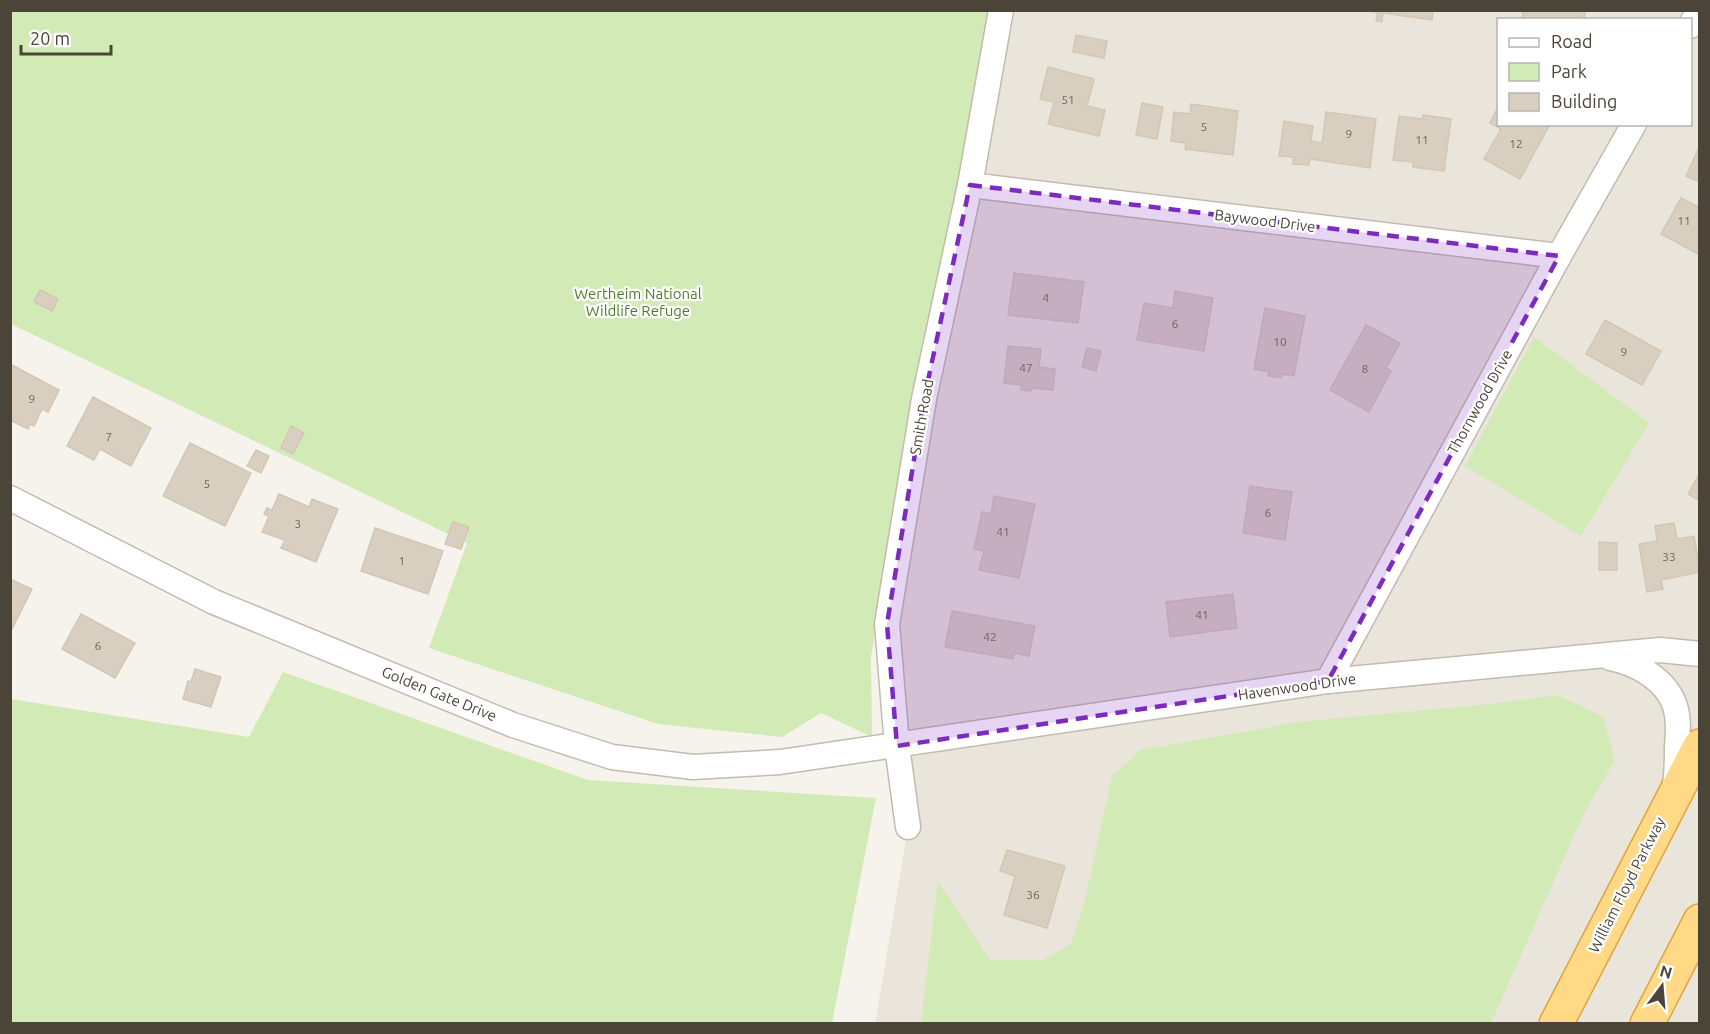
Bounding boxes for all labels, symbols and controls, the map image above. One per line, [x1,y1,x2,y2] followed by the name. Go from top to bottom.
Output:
[21,18,111,56] scale bar
[1497,18,1692,126] legend
[30,28,70,48] text: 20 m
[1551,31,1593,51] text: Road
[1551,61,1587,81] text: Park
[1551,91,1617,111] text: Building
[1061,93,1075,106] house number: 51
[1201,120,1207,133] house number: 5
[1346,127,1352,140] house number: 9
[1415,133,1429,146] house number: 11
[1509,137,1523,150] house number: 12
[1214,206,1316,235] street label: Baywood Drive
[1677,214,1691,227] house number: 11
[574,285,702,319] park label: Wertheim National Wildlife Refuge
[1043,291,1050,304] house number: 4
[1172,317,1179,330] house number: 6
[1273,335,1287,348] house number: 10
[1621,345,1627,358] house number: 9
[1444,347,1515,457] street label: Thornwood Drive
[1019,361,1033,374] house number: 47
[1362,362,1369,375] house number: 8
[906,378,937,456] street label: Smith Road
[29,392,35,405] house number: 9
[106,430,112,443] house number: 7
[204,477,210,490] house number: 5
[1265,506,1272,519] house number: 6
[295,517,301,530] house number: 3
[996,525,1010,538] house number: 41
[1662,550,1676,563] house number: 33
[399,554,405,567] house number: 1
[1195,608,1209,621] house number: 41
[983,630,997,643] house number: 42
[95,639,102,652] house number: 6
[379,663,499,724] street label: Golden Gate Drive
[1237,670,1357,703] street label: Havenwood Drive
[1585,814,1668,955] street label: William Floyd Parkway
[1026,888,1040,901] house number: 36
[1632,956,1692,1016] north arrow
[1658,961,1674,982] text: N

